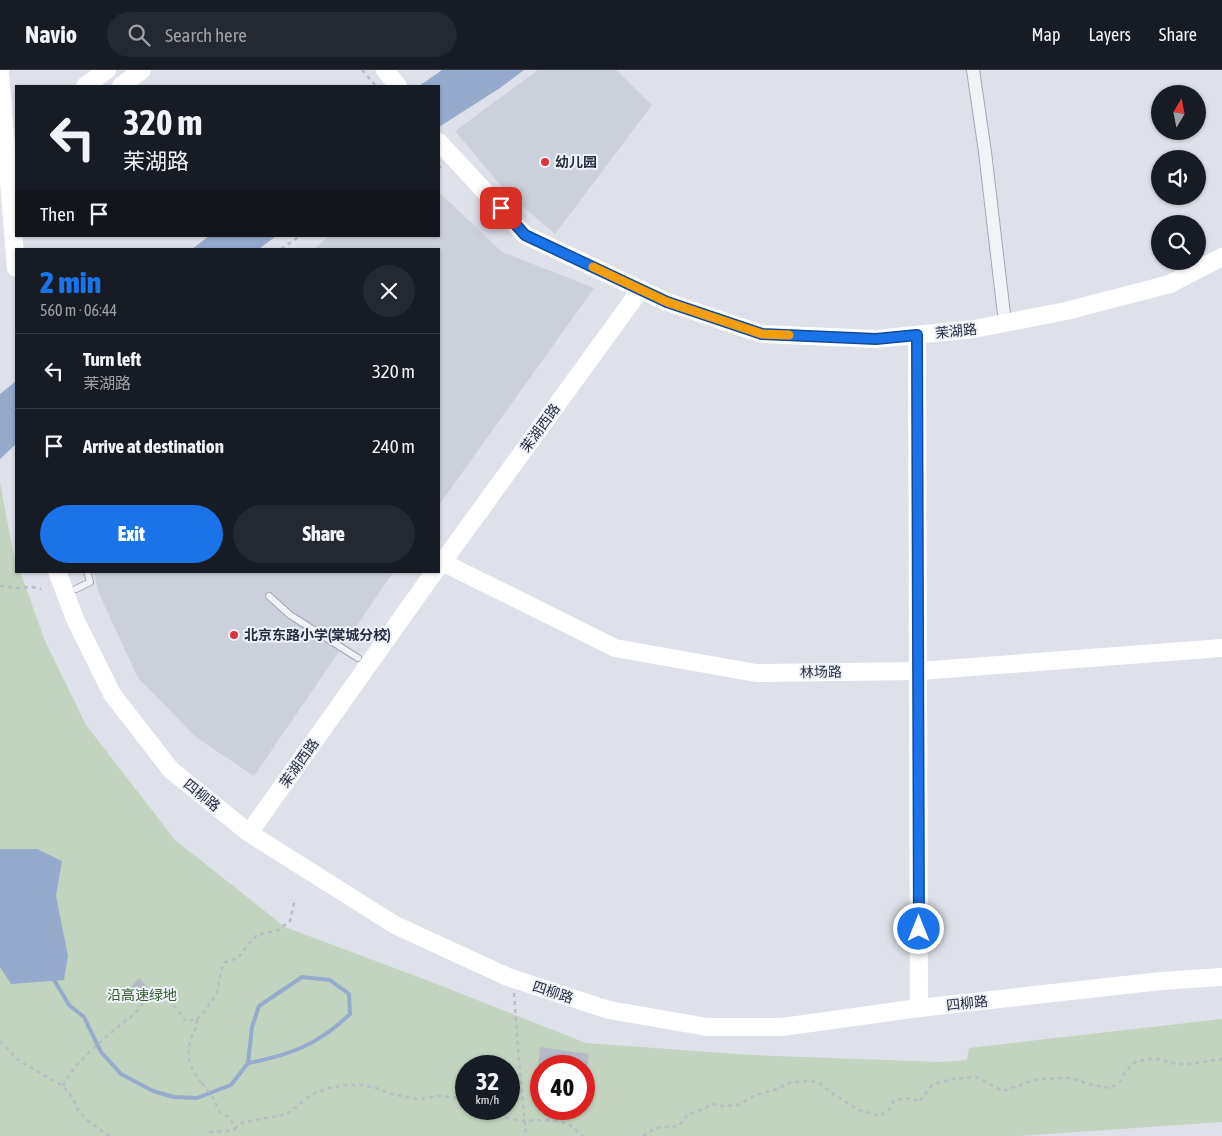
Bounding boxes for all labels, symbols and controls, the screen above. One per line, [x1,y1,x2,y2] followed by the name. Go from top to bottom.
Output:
[107,12,457,57] search box
[25,21,77,48] text: Navio
[125,21,153,49] icon: search
[165,24,247,46] text: Search here
[1031,24,1060,45] text: Map
[1088,24,1131,45] text: Layers
[1159,24,1197,45] text: Share
[1151,85,1206,140] north arrow
[1151,85,1206,270] map controls
[123,102,202,142] text: 320 m
[40,105,105,170] icon: left
[123,148,189,174] text: 茉湖路
[1151,150,1206,205] button: sound
[555,154,597,170] place label: 幼儿园
[539,156,551,168] marker: 幼儿园
[480,187,522,229] pin
[487,194,515,222] icon: arrive
[85,200,113,228] icon: arrive
[40,203,75,225] text: Then
[1151,215,1206,270] button: search
[40,265,101,299] text: 2 min
[363,265,415,317] button: close
[40,301,117,319] text: 560 m · 06:44
[934,321,978,341] street label: 茉湖路
[83,348,141,370] text: Turn left
[40,357,68,385] icon: left
[372,360,415,382] text: 320 m
[83,374,131,392] text: 茉湖路
[517,401,563,455] street label: 茉湖西路
[40,432,68,460] icon: arrive
[83,435,224,457] text: Arrive at destination
[372,435,415,457] text: 240 m
[40,505,223,563] button: Exit
[233,505,415,563] button: Share
[244,627,391,643] place label: 北京东路小学(棠城分校)
[228,629,240,641] marker: 北京东路小学(棠城分校)
[800,664,842,680] street label: 林场路
[276,735,322,791] street label: 茉湖西路
[181,776,223,814] street label: 四柳路
[892,902,944,954] position arrow
[531,978,575,1006] street label: 四柳路
[107,987,177,1003] park label: 沿高速绿地
[945,993,989,1013] street label: 四柳路
[530,1055,595,1120] speed limit sign: 40
[476,1067,499,1095] text: 32
[476,1093,499,1107] text: km/h

